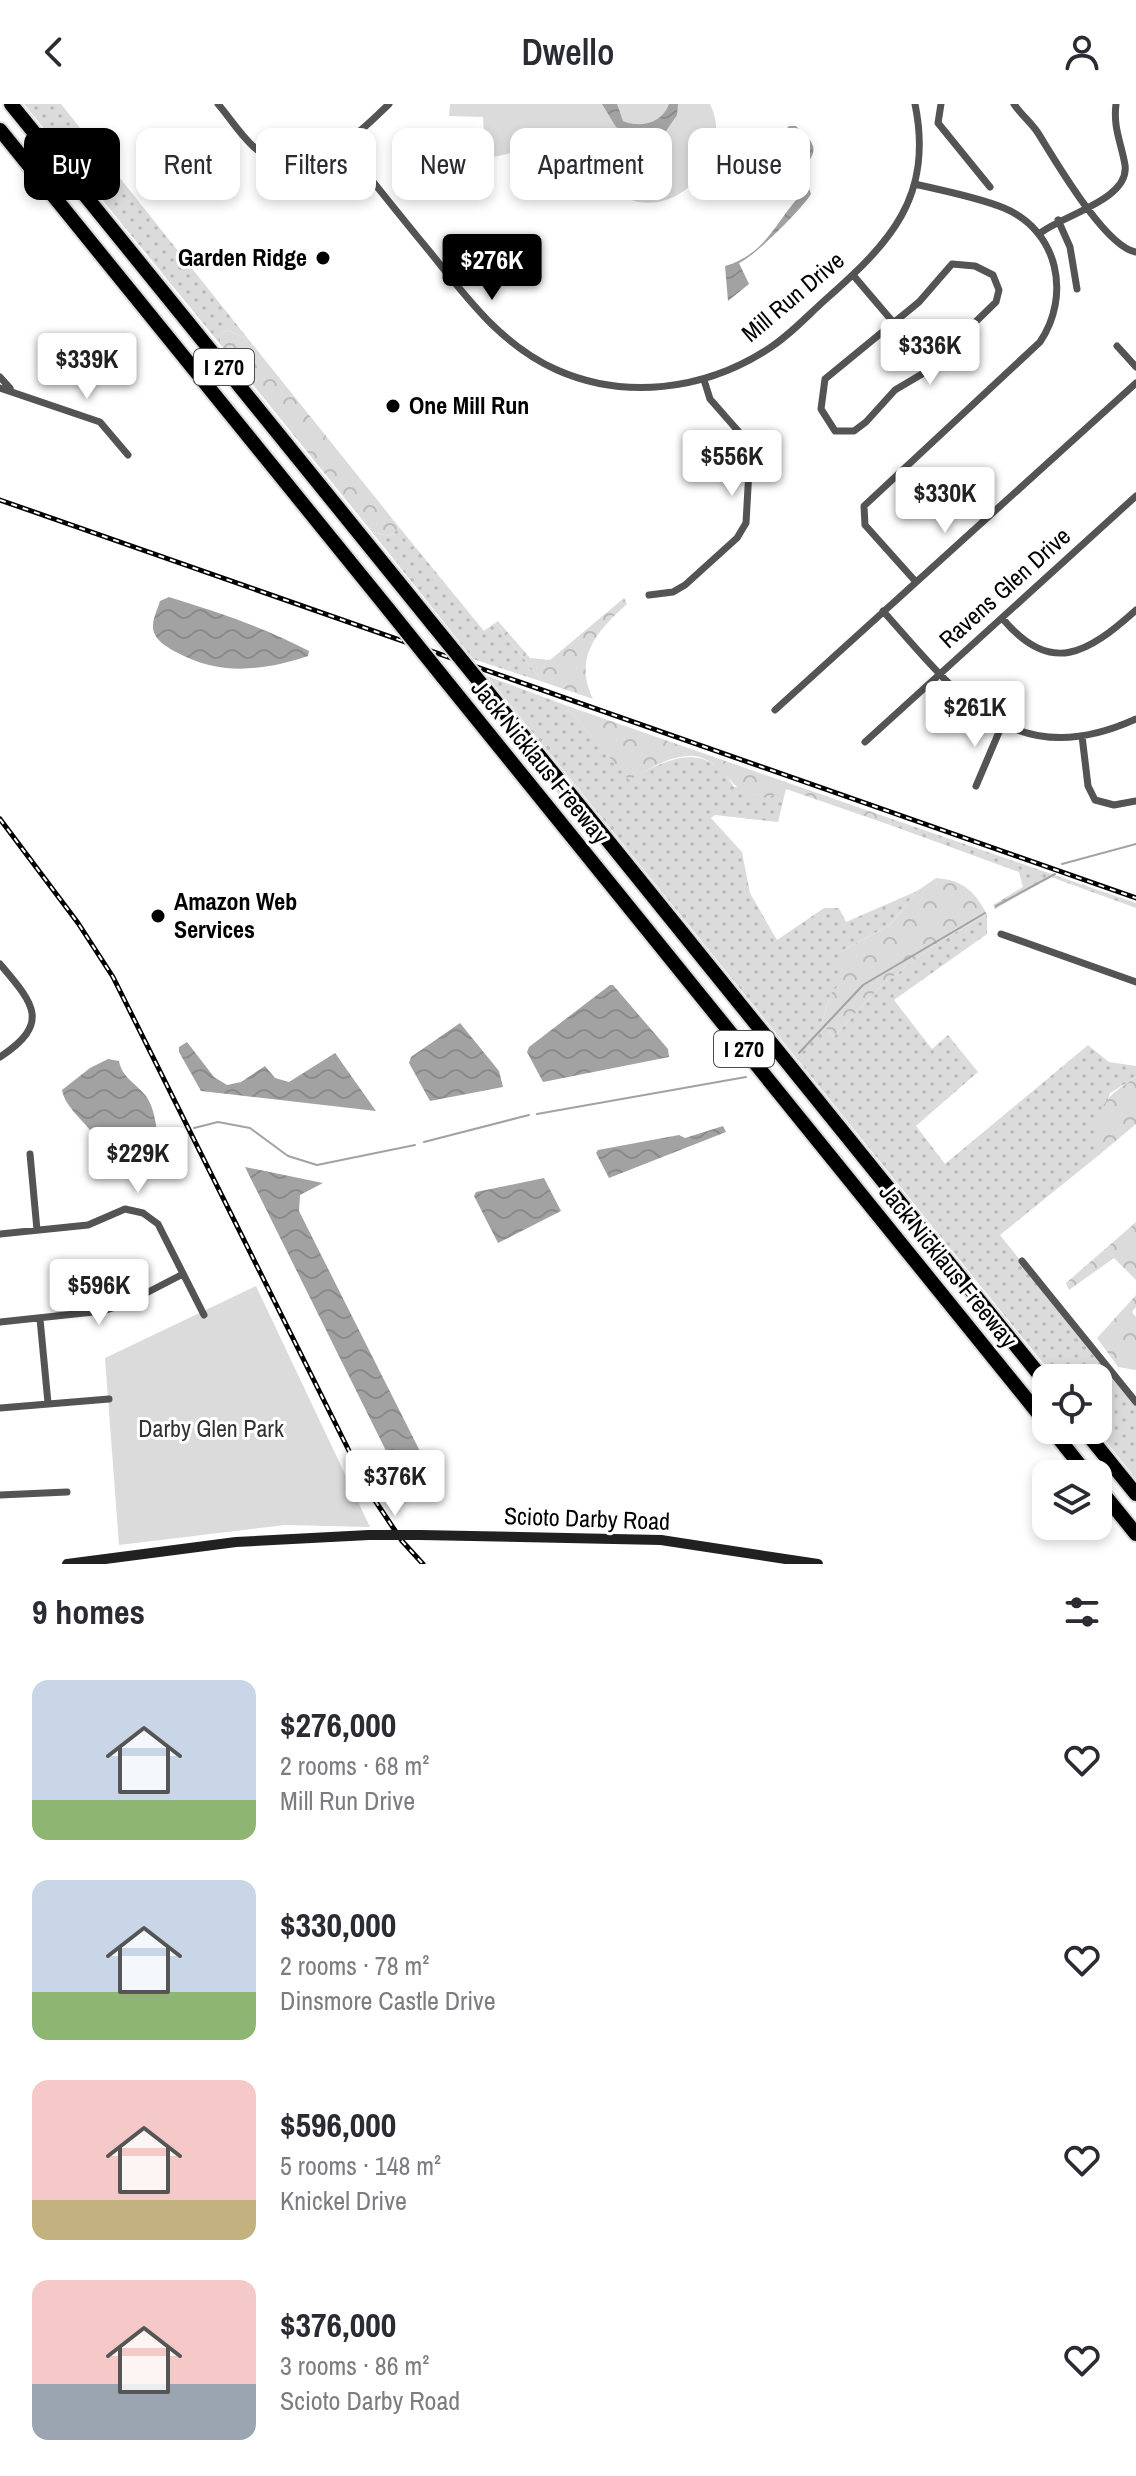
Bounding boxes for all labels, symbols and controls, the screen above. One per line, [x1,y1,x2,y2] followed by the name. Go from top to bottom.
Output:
[522,28,614,76] text: Dwello
[32,30,76,74] icon: back
[1060,30,1104,74] icon: person
[24,128,120,200] chip: Buy
[136,128,240,200] chip: Rent
[256,128,376,200] chip: Filters
[392,128,494,200] chip: New
[510,128,672,200] chip: Apartment
[688,128,810,200] chip: House
[436,234,548,302] pin: $276K
[178,241,307,273] place label: Garden Ridge
[461,242,523,277] text: $276K
[734,244,850,349] street label: Mill Run Drive
[314,249,332,267] marker: Garden Ridge
[874,319,986,387] pin: $336K
[899,327,961,362] text: $336K
[31,333,143,401] pin: $339K
[56,341,118,376] text: $339K
[194,349,254,385] road number: I 270
[409,389,529,421] place label: One Mill Run
[384,397,402,415] marker: One Mill Run
[676,430,788,498] pin: $556K
[701,438,763,473] text: $556K
[889,467,1001,535] pin: $330K
[914,475,976,510] text: $330K
[932,520,1077,655] street label: Ravens Glen Drive
[465,673,617,850] street label: Jack Nicklaus Freeway
[919,681,1031,749] pin: $261K
[944,689,1006,724] text: $261K
[174,885,297,945] place label: Amazon Web Services
[149,907,167,925] marker: Amazon Web Services
[714,1031,774,1067] road number: I 270
[82,1127,194,1195] pin: $229K
[107,1135,169,1170] text: $229K
[873,1177,1025,1354] street label: Jack Nicklaus Freeway
[43,1259,155,1327] pin: $596K
[68,1267,130,1302] text: $596K
[1032,1364,1112,1540] map controls
[1032,1364,1112,1444] button: locate
[138,1412,284,1444] park label: Darby Glen Park
[339,1450,451,1518] pin: $376K
[364,1458,426,1493] text: $376K
[1032,1460,1112,1540] button: layers
[503,1499,671,1537] street label: Scioto Darby Road
[32,1589,145,1635] text: 9 homes
[1060,1590,1104,1634] icon: filters
[280,1702,396,1748] text: $276,000
[96,1712,192,1808] icon: home
[1060,1738,1104,1782] icon: heart
[280,1748,429,1783] text: 2 rooms · 68 m²
[280,1783,415,1818] text: Mill Run Drive
[280,1902,396,1948] text: $330,000
[96,1912,192,2008] icon: home
[1060,1938,1104,1982] icon: heart
[280,1948,429,1983] text: 2 rooms · 78 m²
[280,1983,496,2018] text: Dinsmore Castle Drive
[280,2102,396,2148] text: $596,000
[96,2112,192,2208] icon: home
[1060,2138,1104,2182] icon: heart
[280,2148,441,2183] text: 5 rooms · 148 m²
[280,2183,407,2218] text: Knickel Drive
[280,2302,396,2348] text: $376,000
[96,2312,192,2408] icon: home
[1060,2338,1104,2382] icon: heart
[280,2348,429,2383] text: 3 rooms · 86 m²
[280,2383,460,2418] text: Scioto Darby Road

